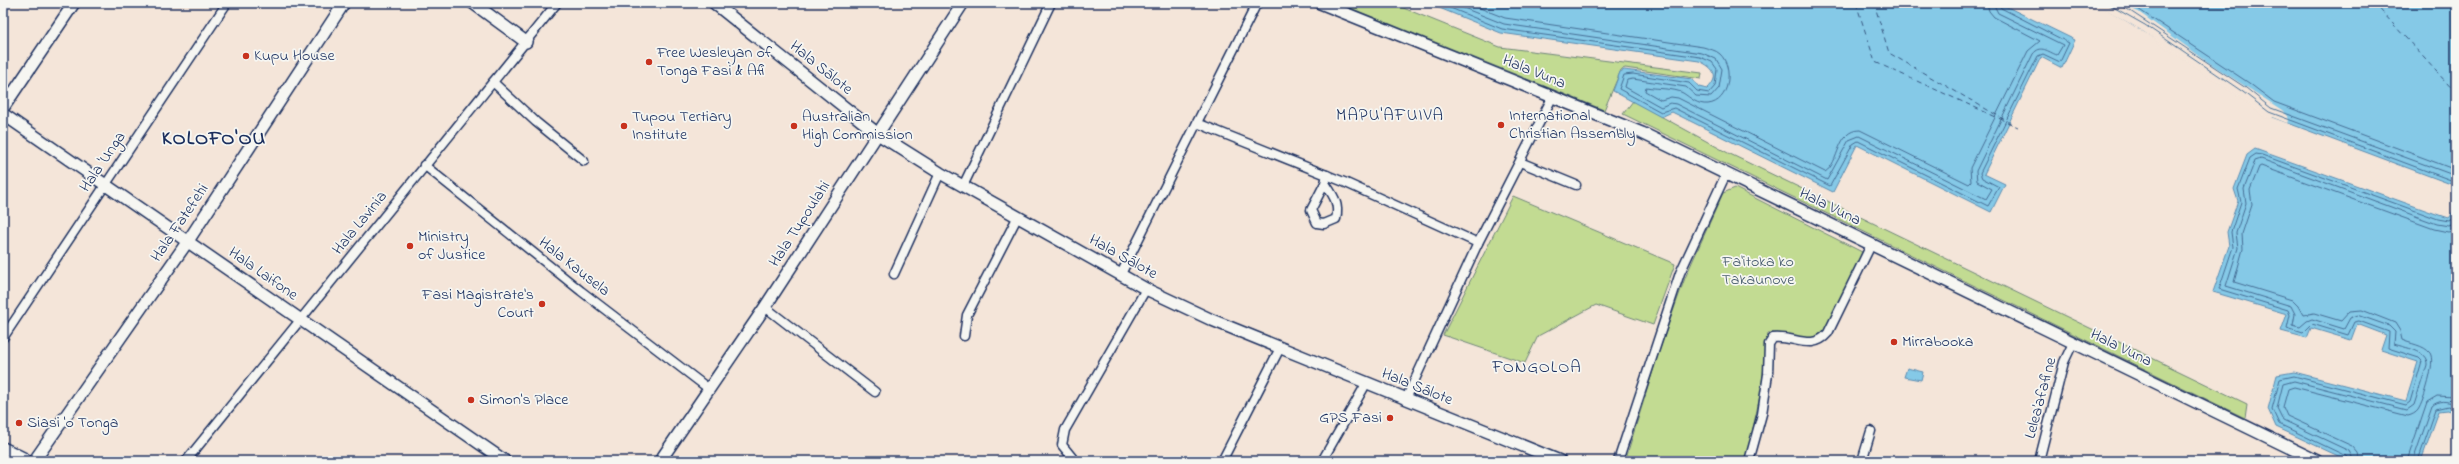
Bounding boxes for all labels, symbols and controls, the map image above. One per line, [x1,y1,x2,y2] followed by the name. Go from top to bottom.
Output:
[784,35,858,102] street label: Hala Sālote
[656,41,773,83] place label: Free Wesleyan of Tonga Fasi & Afi
[254,44,336,68] place label: Kupu House
[1499,48,1569,96] street label: Hala Vuna
[241,51,251,61] marker: Kupu House
[644,57,654,67] marker: Free Wesleyan of Tonga Fasi & Afi
[1336,103,1444,128] district label: MAPU'AFUIVA
[1509,104,1636,146] place label: International Christian Assembly
[632,105,732,147] place label: Tupou Tertiary Institute
[802,105,913,147] place label: Australian High Commission
[1496,120,1506,130] marker: International Christian Assembly
[619,121,629,131] marker: Tupou Tertiary Institute
[789,121,799,131] marker: Australian High Commission
[162,125,266,154] district label: KOLOFO'OU
[74,127,132,197] street label: Hala 'Unga
[763,176,837,272] street label: Hala Tupoulahi
[145,179,215,267] street label: Hala Fatefehi
[1795,182,1865,232] street label: Hala Vuna
[327,186,393,260] street label: Hala Lavinia
[418,225,486,267] place label: Ministry of Justice
[1084,228,1162,286] street label: Hala Sālote
[533,231,615,303] street label: Hala Kausela
[223,241,304,307] street label: Hala Laifone
[405,241,415,251] marker: Ministry of Justice
[1721,250,1795,292] park label: Fa'itoka ko Takaunove
[421,283,535,325] place label: Fasi Magistrate's Court
[537,299,547,309] marker: Fasi Magistrate's Court
[2086,323,2156,373] street label: Hala Vuna
[1902,330,1973,354] place label: Mirrabooka
[1889,337,1899,347] marker: Mirrabooka
[2019,354,2064,441] street label: Lelea’afafine
[1491,355,1582,380] district label: FONGOLOA
[1378,362,1457,413] street label: Hala Sālote
[479,388,569,412] place label: Simon's Place
[466,395,476,405] marker: Simon's Place
[1319,406,1382,430] place label: GPS Fasi
[27,411,118,435] place label: Siasi 'o Tonga
[1385,413,1395,423] marker: GPS Fasi
[14,418,24,428] marker: Siasi 'o Tonga

